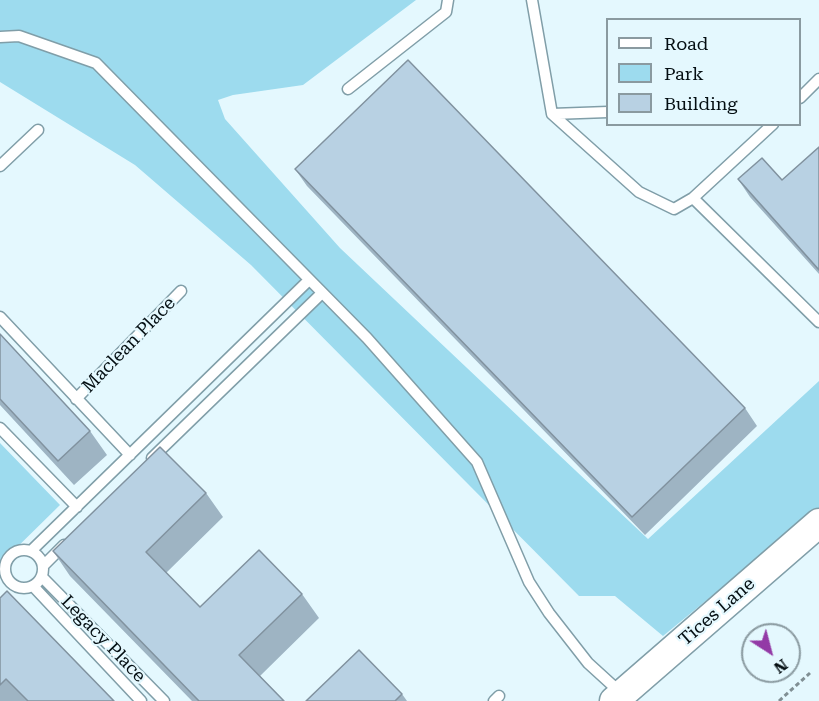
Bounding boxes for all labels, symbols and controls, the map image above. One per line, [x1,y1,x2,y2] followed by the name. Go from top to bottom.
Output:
[606,18,801,126] legend
[664,33,708,54] text: Road
[664,63,704,84] text: Park
[664,93,738,114] text: Building
[78,293,180,397] street label: Maclean Place
[675,573,759,651] street label: Tices Lane
[56,591,150,687] street label: Legacy Place
[741,623,801,683] north arrow
[770,655,791,678] text: N

